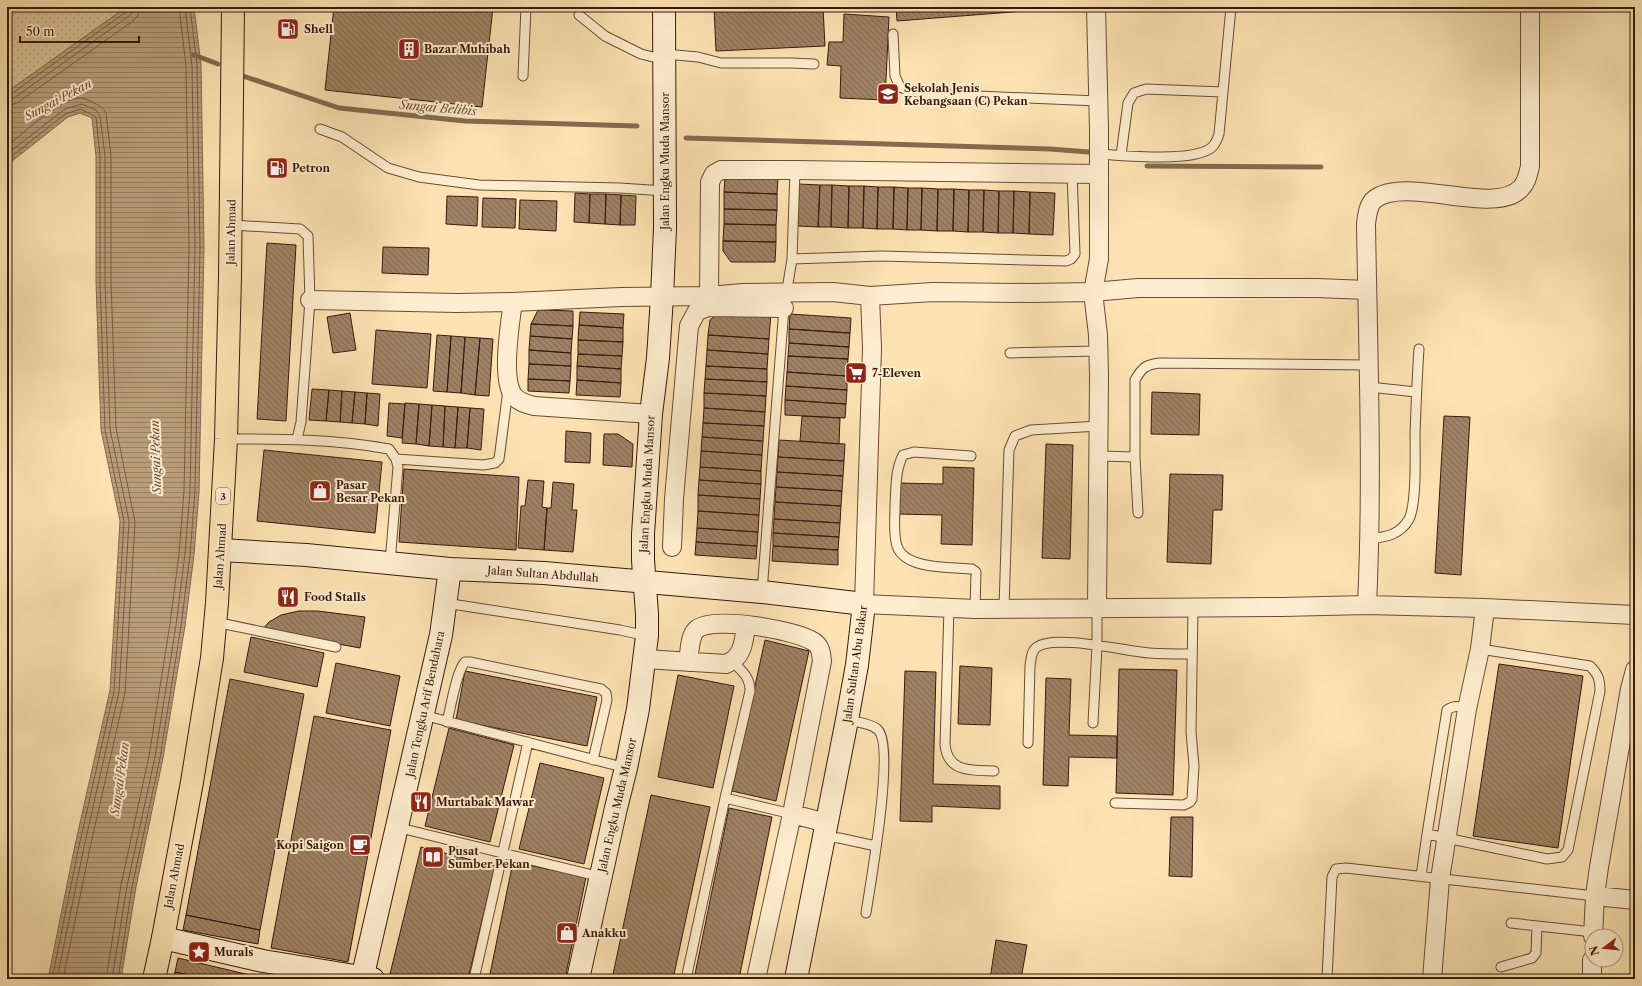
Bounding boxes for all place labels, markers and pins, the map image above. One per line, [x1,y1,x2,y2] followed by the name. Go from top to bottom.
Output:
[275,16,301,42] fuel station icon: Shell
[304,22,333,36] place label: Shell
[396,36,422,62] building icon: Bazar Muhibah
[424,42,511,56] place label: Bazar Muhibah
[875,81,901,107] school or university icon: Sekolah Jenis Kebangsaan (C) Pekan
[904,81,1028,108] place label: Sekolah Jenis Kebangsaan (C) Pekan
[264,155,290,181] fuel station icon: Petron
[292,161,331,175] place label: Petron
[843,360,869,386] supermarket icon: 7-Eleven
[872,366,921,380] place label: 7-Eleven
[307,478,333,504] shop icon: Pasar Besar Pekan
[336,478,406,505] place label: Pasar Besar Pekan
[275,584,301,610] restaurant icon: Food Stalls
[304,590,366,604] place label: Food Stalls
[408,789,434,815] restaurant icon: Murtabak Mawar
[436,795,535,809] place label: Murtabak Mawar
[347,832,373,858] cafe icon: Kopi Saigon
[276,838,344,852] place label: Kopi Saigon
[420,844,446,870] library icon: Pusat Sumber Pekan
[448,844,530,871] place label: Pusat Sumber Pekan
[554,920,580,946] shop icon: Anakku
[581,926,627,940] place label: Anakku
[186,939,212,965] place icon: Murals
[214,945,253,959] place label: Murals

